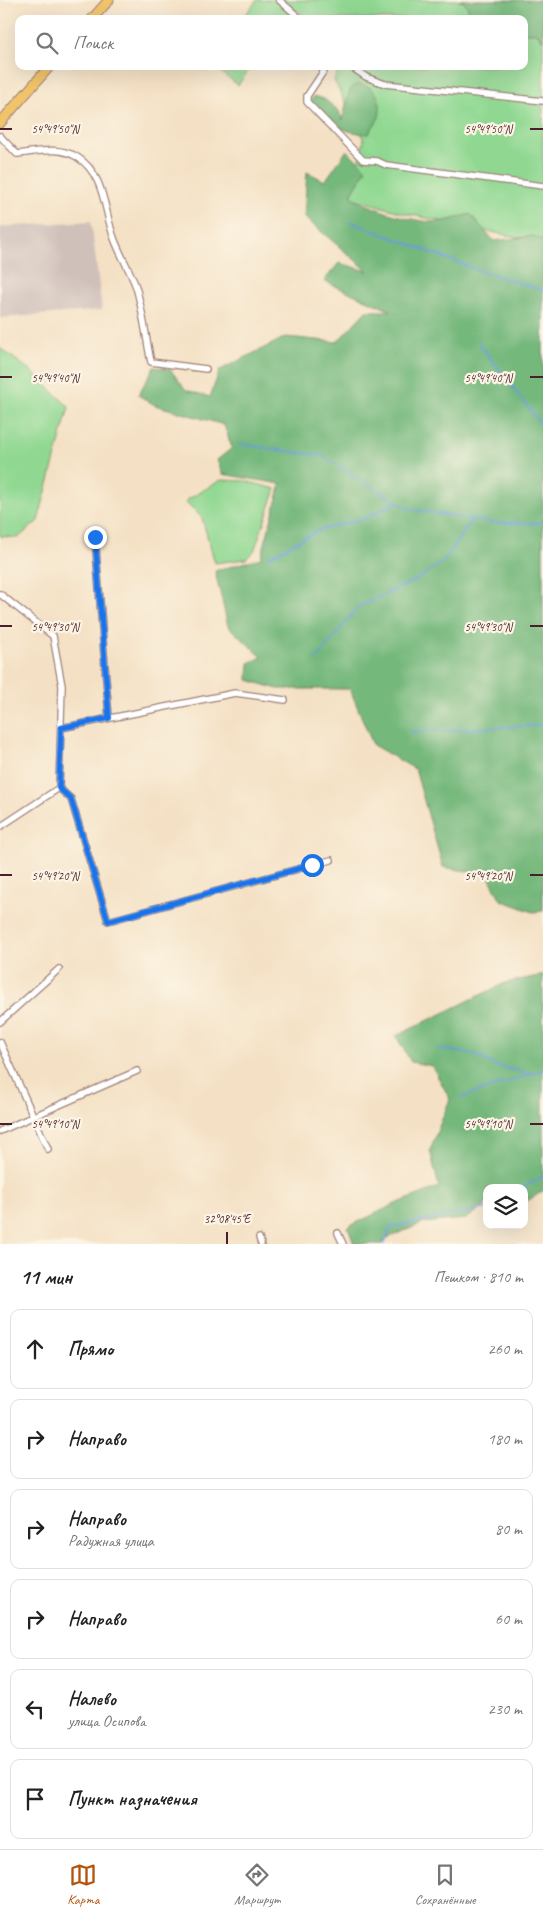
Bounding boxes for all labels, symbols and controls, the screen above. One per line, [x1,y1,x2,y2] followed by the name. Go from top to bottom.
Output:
[15,15,528,70] search box
[33,29,61,57] icon: search
[73,31,113,55] text: Поиск
[31,121,80,137] text: 54°49'50"N
[464,121,513,137] text: 54°49'50"N
[31,370,80,386] text: 54°49'40"N
[464,370,513,386] text: 54°49'40"N
[84,526,107,549] route end
[31,619,80,635] text: 54°49'30"N
[464,619,513,635] text: 54°49'30"N
[301,854,324,877] route start
[31,868,80,884] text: 54°49'20"N
[464,868,513,884] text: 54°49'20"N
[31,1116,80,1132] text: 54°49'10"N
[464,1116,513,1132] text: 54°49'10"N
[483,1184,528,1229] map controls
[483,1184,528,1229] button: layers
[204,1211,252,1227] text: 32°08'45"E
[20,1264,72,1290] text: 11 мин
[434,1267,523,1287] text: Пешком · 810 m
[21,1335,49,1363] icon: ahead
[68,1337,113,1361] text: Прямо
[488,1339,522,1359] text: 260 m
[21,1425,49,1453] icon: right
[68,1427,126,1451] text: Направо
[488,1429,522,1449] text: 180 m
[68,1507,126,1531] text: Направо
[21,1515,49,1543] icon: right
[495,1519,522,1539] text: 80 m
[68,1531,154,1551] text: Радужная улица
[21,1605,49,1633] icon: right
[68,1607,126,1631] text: Направо
[495,1609,522,1629] text: 60 m
[68,1687,116,1711] text: Налево
[21,1695,49,1723] icon: left
[488,1699,522,1719] text: 230 m
[68,1711,146,1731] text: улица Осипова
[21,1785,49,1813] icon: arrive
[68,1787,197,1811] text: Пункт назначения
[67,1861,99,1908] tab: Карта
[234,1861,280,1908] tab: Маршрут
[415,1861,476,1908] tab: Сохранённые

